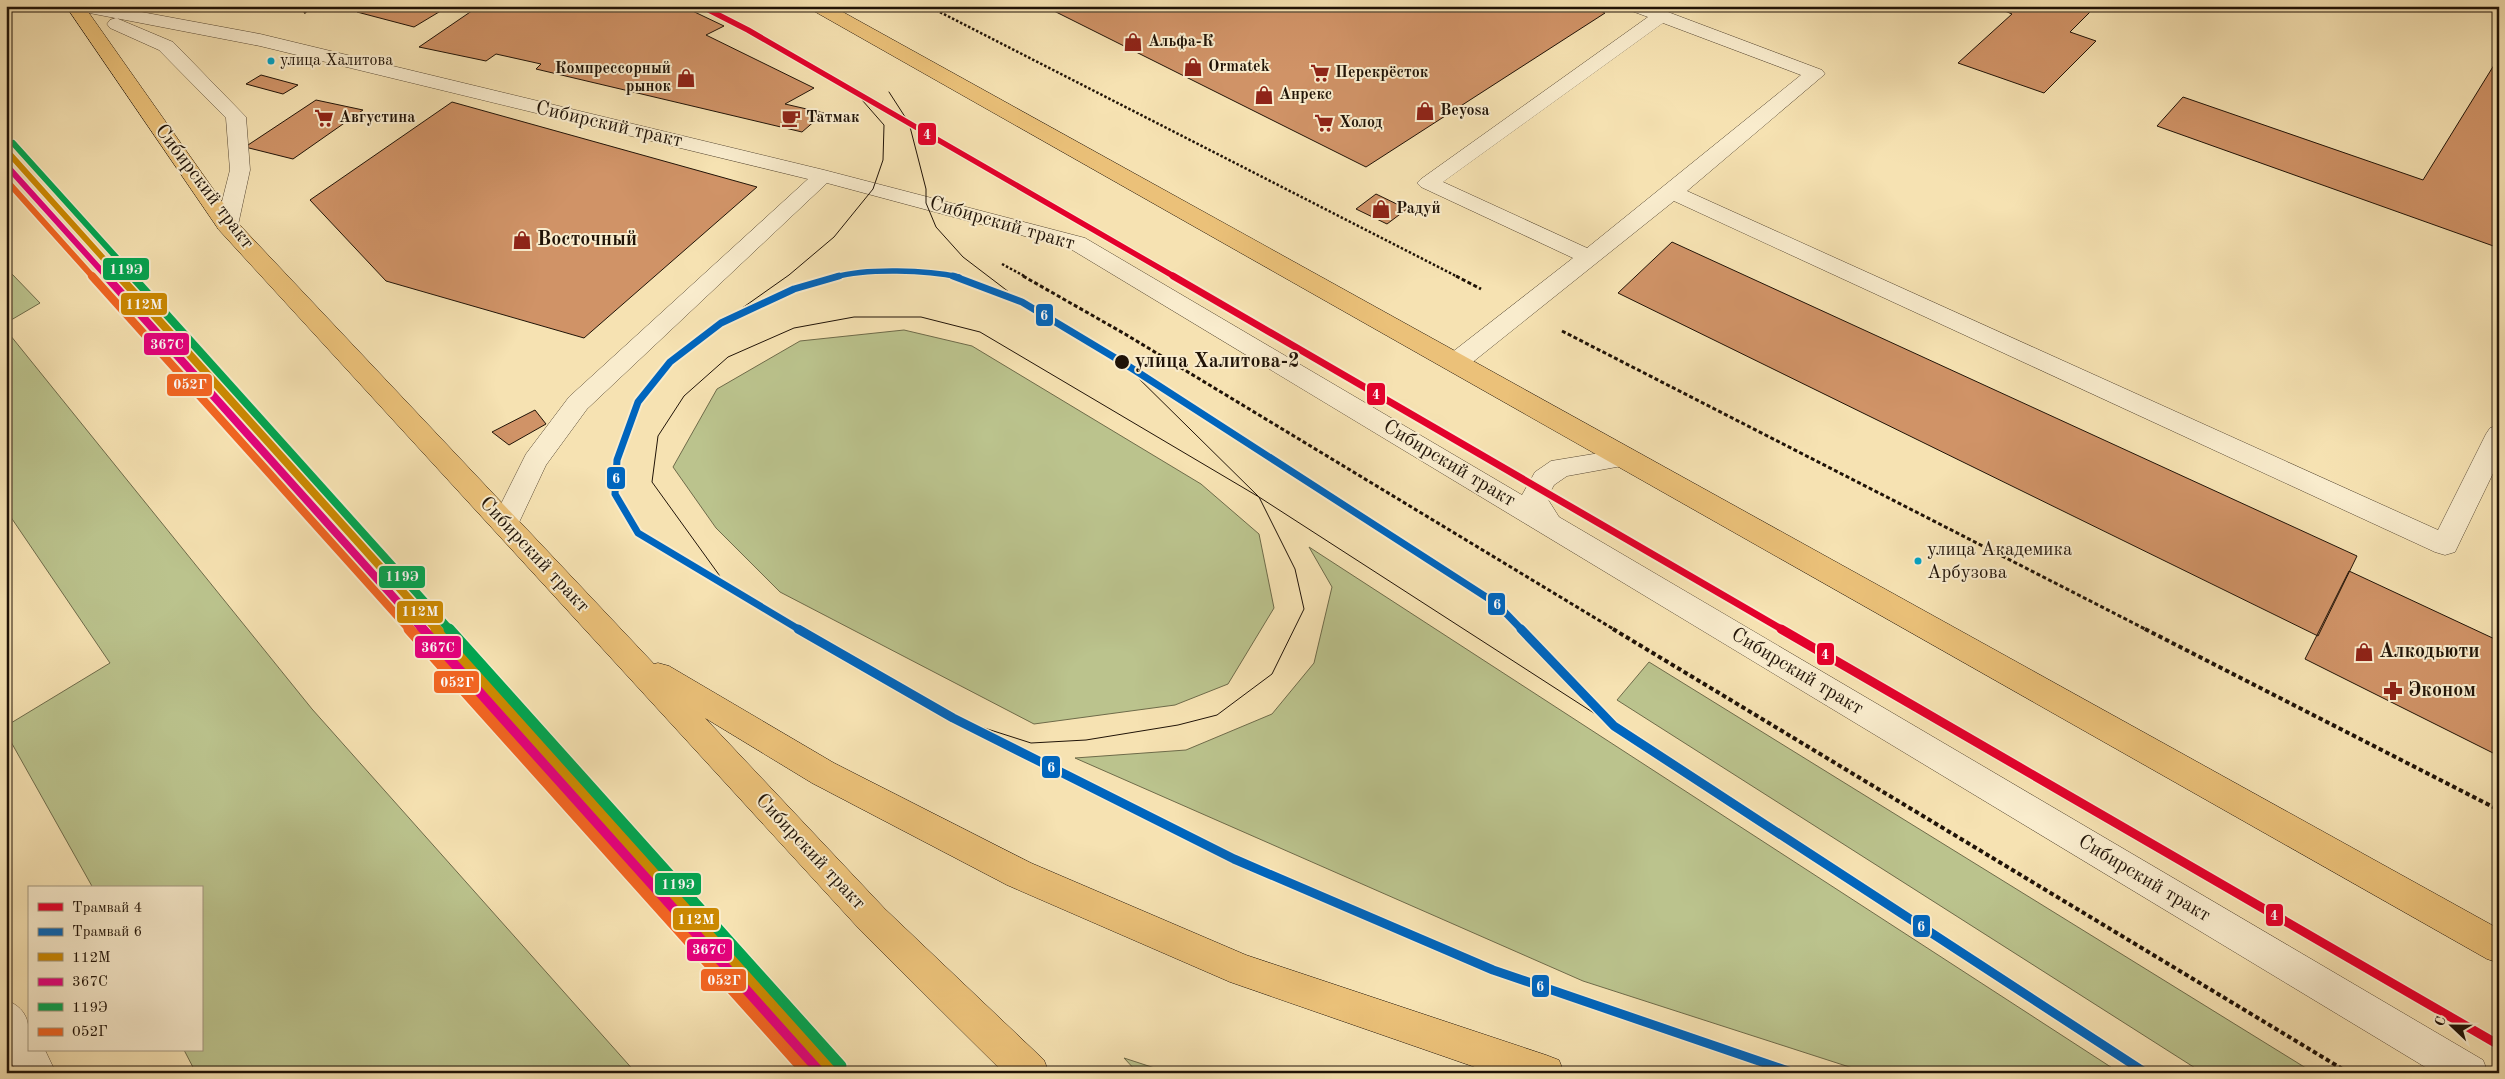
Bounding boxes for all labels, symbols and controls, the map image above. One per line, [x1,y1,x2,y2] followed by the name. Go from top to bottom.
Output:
[1122,31,1144,53] shop icon: Альфа-К
[1148,34,1214,50] place label: Альфа-К
[280,53,393,69] place label: улица Халитова
[266,56,276,66] marker: улица Халитова
[1182,56,1204,78] shop icon: Ormatek
[1208,59,1270,75] place label: Ormatek
[555,61,672,95] place label: Компрессорный рынок
[1309,62,1331,84] supermarket icon: Перекрёсток
[1335,65,1429,81] place label: Перекрёсток
[675,67,697,89] shop icon: Компрессорный рынок
[1253,84,1275,106] shop icon: Анрекс
[1279,87,1332,103] place label: Анрекс
[534,98,684,152] street label: Сибирский тракт
[1414,100,1436,122] shop icon: Beyosa
[1440,103,1490,119] place label: Beyosa
[313,107,335,129] supermarket icon: Августина
[780,107,802,129] cafe icon: Татмак
[339,110,415,126] place label: Августина
[806,110,860,126] place label: Татмак
[1313,112,1335,134] supermarket icon: Холод
[1339,115,1383,131] place label: Холод
[151,121,257,253] street label: Сибирский тракт
[917,122,937,146] line badge: 4
[923,128,931,142] text: 4
[927,194,1077,254] street label: Сибирский тракт
[1370,198,1392,220] shop icon: Радуй
[1396,201,1441,217] place label: Радуй
[511,229,533,251] shop icon: Восточный
[537,230,637,250] place label: Восточный
[102,257,150,281] line badge: 119Э
[109,263,143,277] text: 119Э
[120,292,168,316] line badge: 112М
[126,298,163,312] text: 112М
[1035,303,1054,327] line badge: 6
[1040,309,1048,323] text: 6
[143,332,190,356] line badge: 367С
[150,338,184,352] text: 367С
[1135,352,1300,372] place label: улица Халитова-2
[1113,353,1131,371] marker: улица Халитова-2
[166,373,213,397] line badge: 052Г
[173,378,207,392] text: 052Г
[1366,382,1386,406] line badge: 4
[1372,388,1380,402] text: 4
[1379,417,1519,511] street label: Сибирский тракт
[606,466,626,490] line badge: 6
[612,472,620,486] text: 6
[475,493,593,617] street label: Сибирский тракт
[1927,541,2073,583] place label: улица Академика Арбузова
[1913,556,1923,566] marker: улица Академика Арбузова
[378,565,426,589] line badge: 119Э
[385,570,419,584] text: 119Э
[1487,592,1506,616] line badge: 6
[1493,598,1501,612] text: 6
[396,600,444,624] line badge: 112М
[402,605,439,619] text: 112М
[1727,625,1867,719] street label: Сибирский тракт
[414,635,462,659] line badge: 367С
[421,641,455,655] text: 367С
[2353,641,2375,663] shop icon: Алкодьюти
[1816,642,1835,666] line badge: 4
[2379,642,2480,662] place label: Алкодьюти
[1821,648,1829,662] text: 4
[433,670,480,694] line badge: 052Г
[440,676,474,690] text: 052Г
[2382,680,2404,702] pharmacy icon: Эконом
[2408,681,2476,701] place label: Эконом
[1041,755,1061,779] line badge: 6
[1047,761,1055,775] text: 6
[751,790,869,914] street label: Сибирский тракт
[2074,832,2214,926] street label: Сибирский тракт
[654,872,702,896] line badge: 119Э
[661,878,695,892] text: 119Э
[28,886,202,1052] legend
[72,901,142,916] text: Трамвай 4
[2265,903,2284,927] line badge: 4
[672,907,720,931] line badge: 112М
[2270,909,2278,923] text: 4
[678,913,715,927] text: 112М
[1912,914,1931,938] line badge: 6
[1917,920,1925,934] text: 6
[72,925,142,940] text: Трамвай 6
[686,938,733,962] line badge: 367С
[692,943,726,957] text: 367С
[72,951,111,966] text: 112М
[700,968,747,992] line badge: 052Г
[707,974,741,988] text: 052Г
[1531,974,1550,998] line badge: 6
[72,975,108,990] text: 367С
[1536,980,1544,994] text: 6
[72,1001,108,1016] text: 119Э
[2428,1002,2478,1052] north arrow
[2433,1015,2449,1028] text: С
[72,1025,108,1040] text: 052Г

